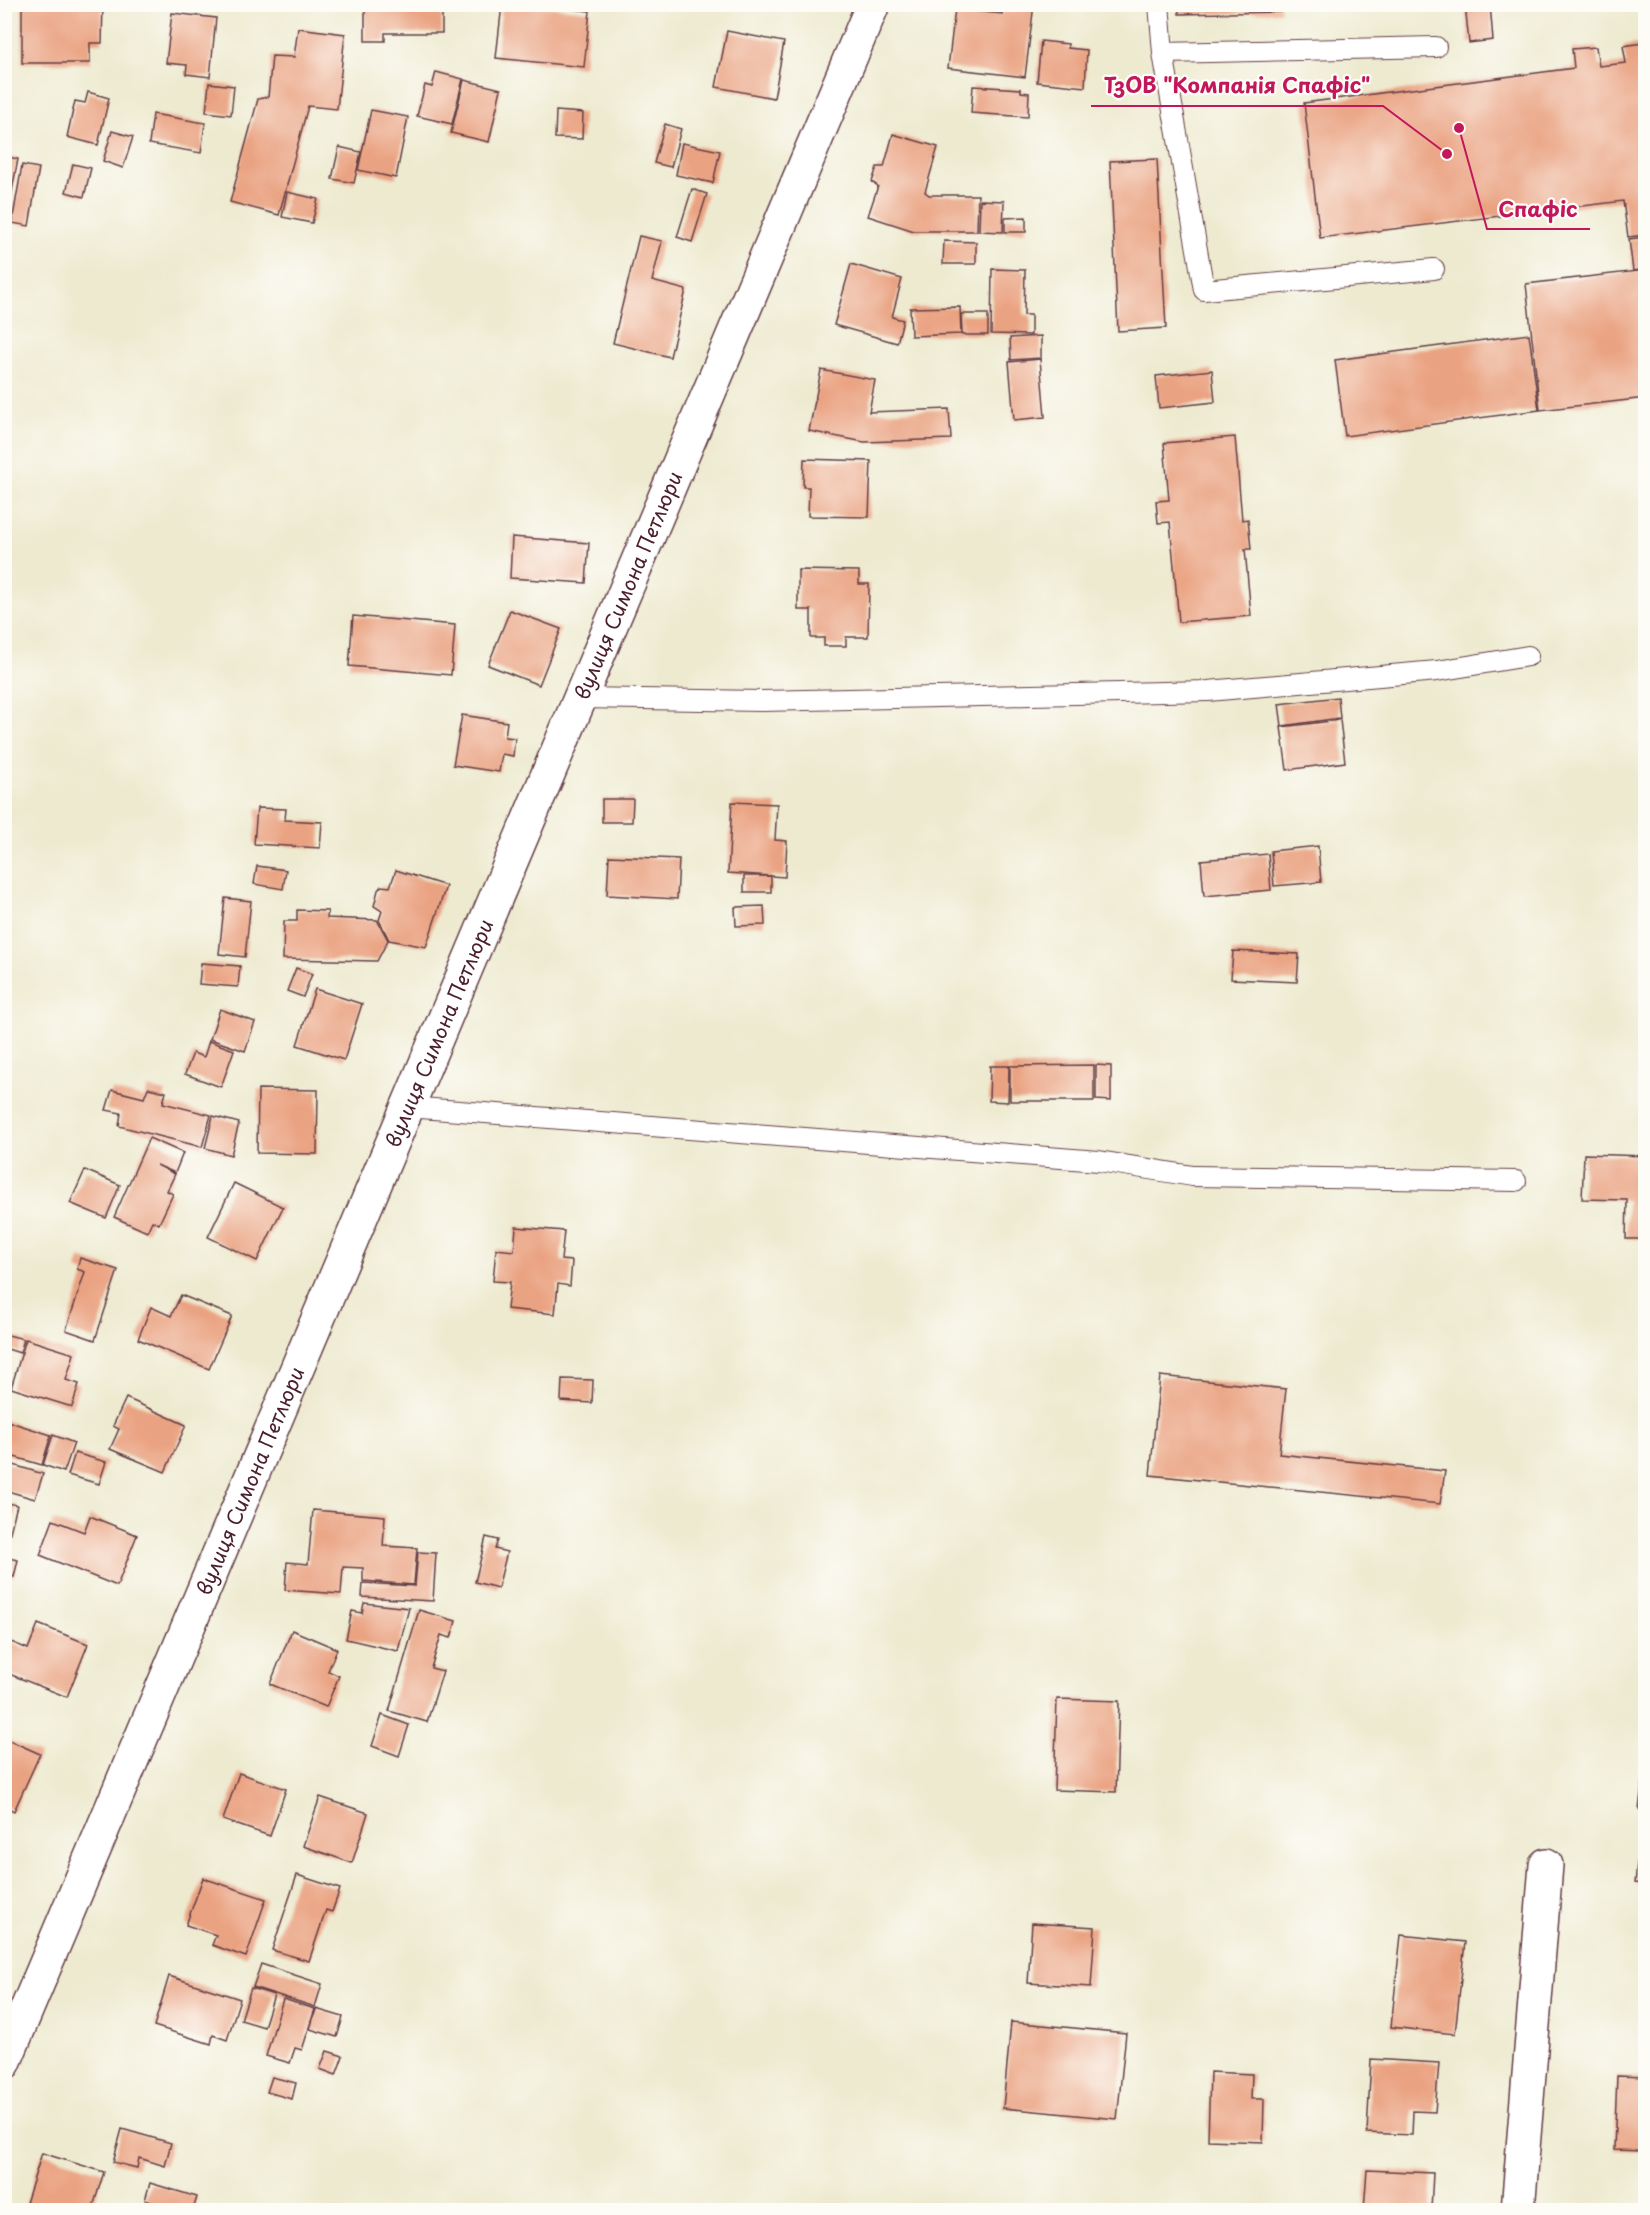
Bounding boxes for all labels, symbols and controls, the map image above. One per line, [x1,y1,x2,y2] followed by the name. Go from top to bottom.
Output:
[1091,67,1383,106] callout: ТзОВ "Компанія Спафіс"
[1104,68,1370,100] text: ТзОВ "Компанія Спафіс"
[1487,190,1590,229] callout: Спафіс
[1498,192,1578,224] text: Спафіс
[566,466,689,704] street label: вулиця Симона Петлюри
[377,914,500,1152] street label: вулиця Симона Петлюри
[188,1362,311,1600] street label: вулиця Симона Петлюри

